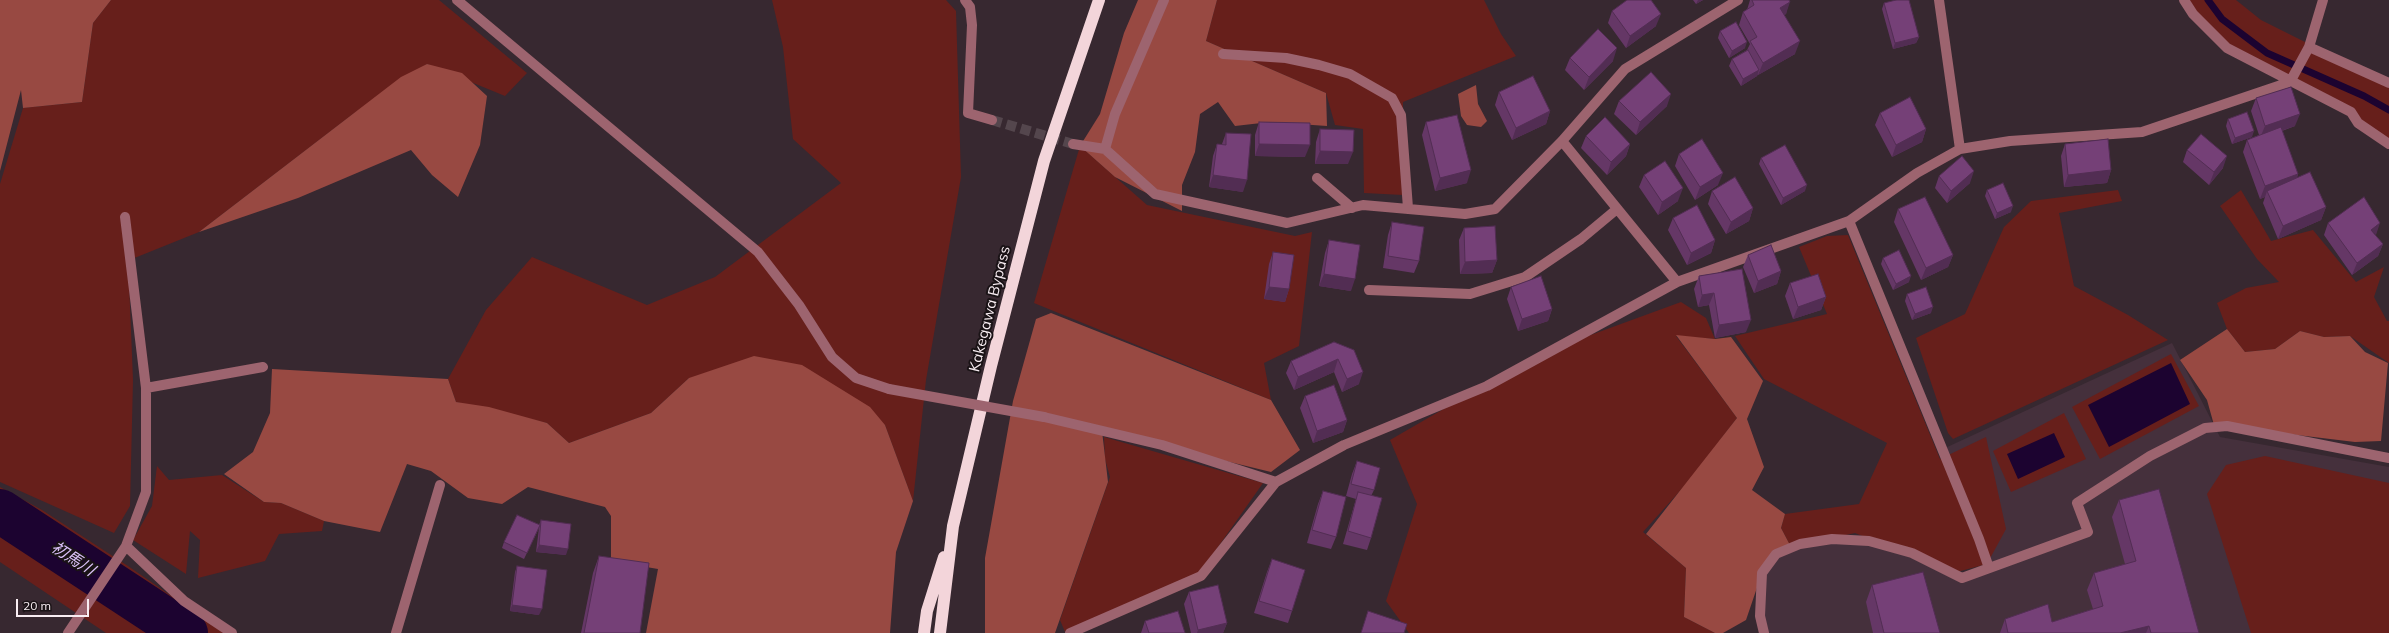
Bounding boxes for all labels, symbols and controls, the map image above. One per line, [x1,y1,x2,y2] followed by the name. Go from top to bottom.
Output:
[966,244,1014,374] street label: Kakegawa Bypass
[48,538,98,580] water label: 初馬川
[18,591,91,617] scale bar
[23,598,51,613] text: 20 m

